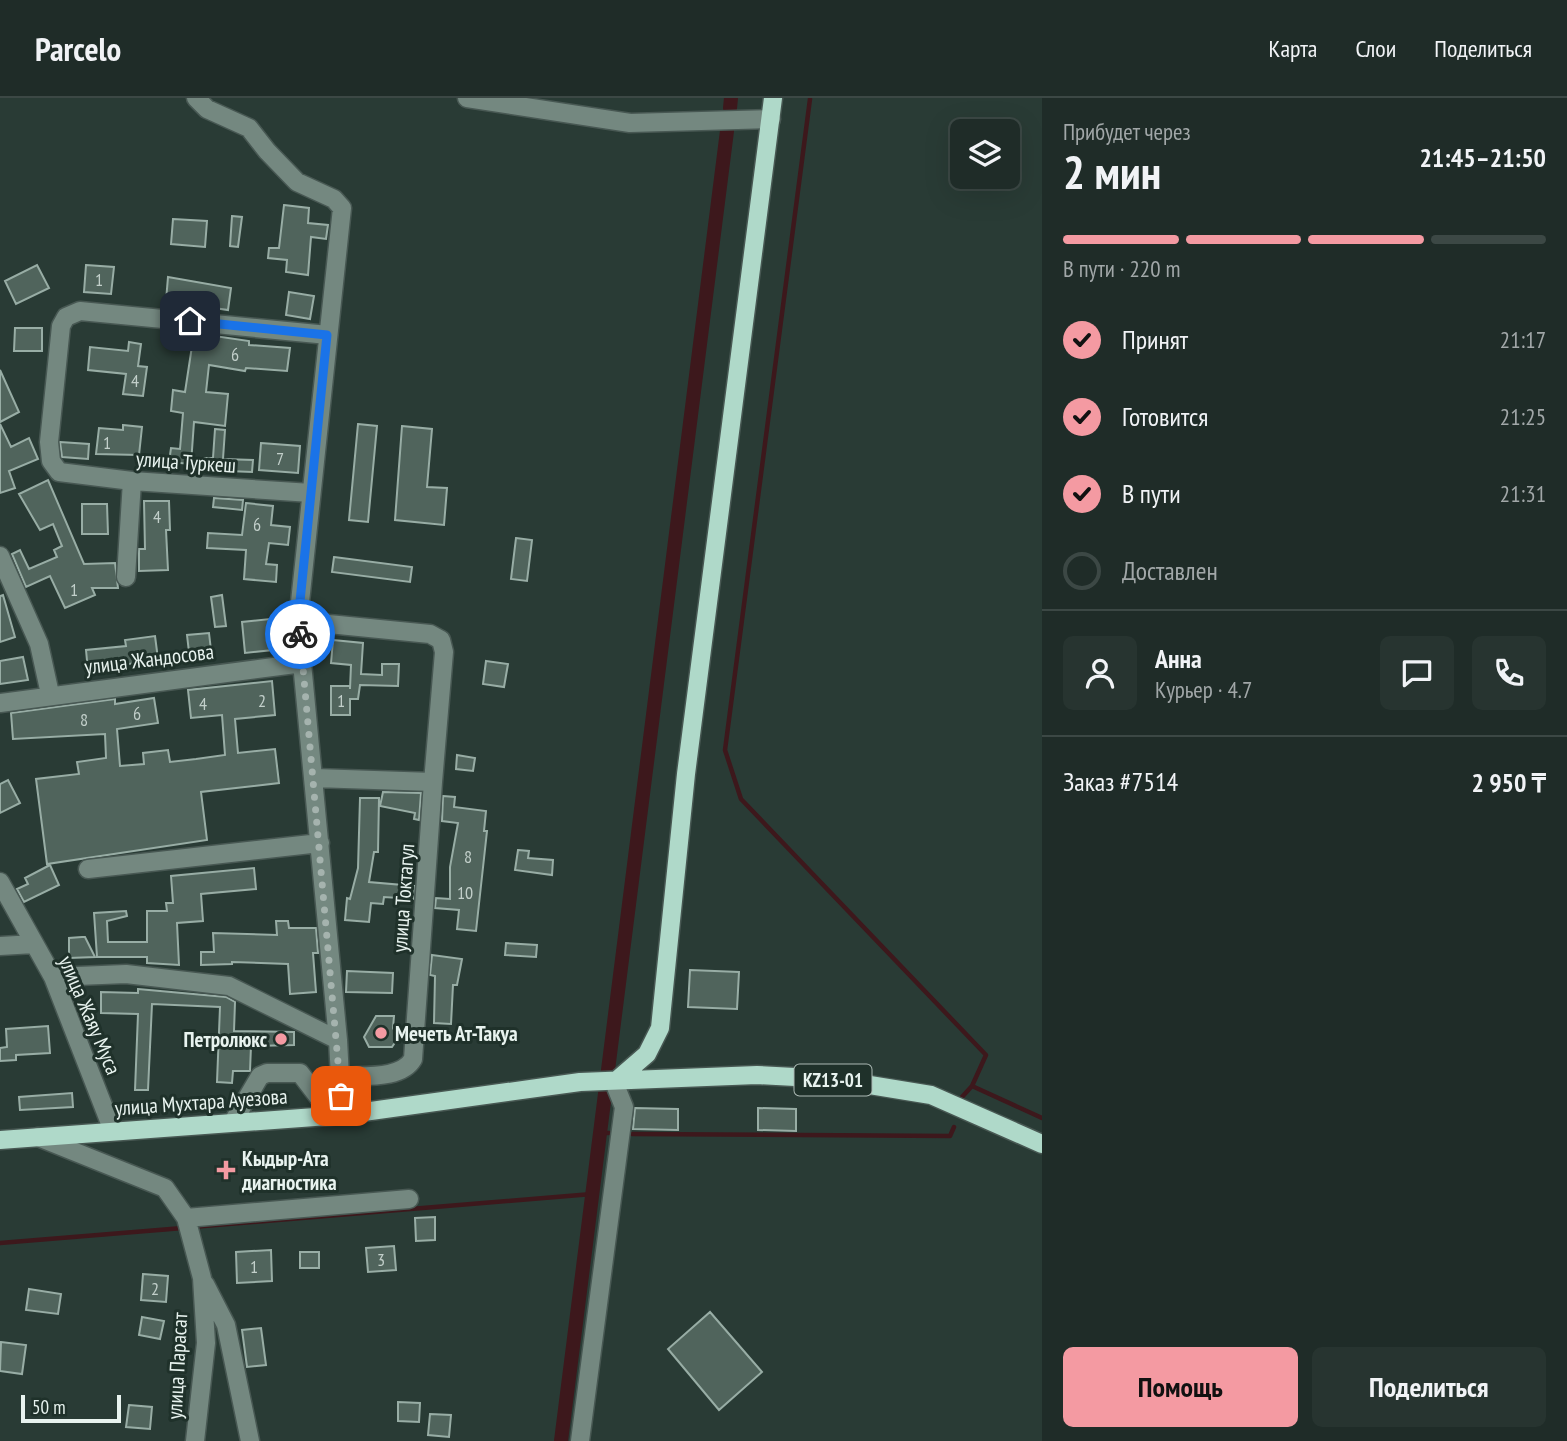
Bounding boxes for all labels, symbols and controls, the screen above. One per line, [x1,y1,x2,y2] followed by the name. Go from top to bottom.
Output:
[35,27,121,70] text: Parcelo
[1269,33,1317,64] text: Карта
[1355,33,1396,64] text: Слои
[1434,33,1532,64] text: Поделиться
[1063,117,1191,146] text: Прибудет через
[950,119,1020,189] map controls
[950,119,1020,189] button: layers
[1419,141,1546,174] text: 21:45–21:50
[1063,142,1161,202] text: 2 мин
[1063,254,1180,283] text: В пути · 220 m
[95,268,103,291] house number: 1
[160,291,220,351] pin
[171,302,209,340] icon: home
[1063,321,1101,359] icon: check
[1122,323,1188,356] text: Принят
[1500,325,1546,354] text: 21:17
[231,343,239,366] house number: 6
[131,369,139,392] house number: 4
[1063,398,1101,436] icon: check
[1122,400,1208,433] text: Готовится
[1500,402,1546,431] text: 21:25
[103,431,111,454] house number: 1
[135,445,237,479] street label: улица Туркеш
[276,447,284,470] house number: 7
[1063,475,1101,513] icon: check
[1122,477,1181,510] text: В пути
[1500,479,1546,508] text: 21:31
[153,505,161,528] house number: 4
[253,513,261,536] house number: 6
[1122,554,1218,587] text: Доставлен
[70,578,78,601] house number: 1
[265,599,335,669] courier
[281,615,319,653] icon: bike
[1063,636,1137,710] button: person
[1380,636,1454,710] button: chat
[1472,636,1546,710] button: phone
[83,638,215,680] street label: улица Жандосова
[1155,642,1202,675] text: Анна
[1155,675,1252,704] text: Курьер · 4.7
[258,689,266,712] house number: 2
[337,689,345,712] house number: 1
[199,692,207,715] house number: 4
[133,702,141,725] house number: 6
[80,708,88,731] house number: 8
[1063,765,1178,798] text: Заказ #7514
[1471,766,1546,799] text: 2 950 ₸
[386,843,420,953] street label: улица Токтагул
[464,845,472,868] house number: 8
[457,881,473,904] house number: 10
[53,951,127,1079] street label: улица Жаяу Муса
[395,1020,518,1047] place label: Мечеть Ат-Такуа
[373,1025,389,1041] marker: Мечеть Ат-Такуа
[183,1026,268,1053] place label: Петролюкс
[273,1031,289,1047] marker: Петролюкс
[794,1064,872,1096] road number: KZ13-01
[311,1066,371,1126] pin
[322,1077,360,1115] icon: bag
[114,1082,288,1122] street label: улица Мухтара Ауезова
[241,1145,337,1196] place label: Кыдыр-Ата диагностика
[216,1160,236,1180] marker: Кыдыр-Ата диагностика
[377,1248,385,1271] house number: 3
[250,1255,258,1278] house number: 1
[151,1277,159,1300] house number: 2
[161,1312,193,1420] street label: улица Парасат
[1063,1347,1298,1427] button: Помощь
[1312,1347,1546,1427] button: Поделиться
[21,1392,121,1424] scale bar
[32,1395,66,1419] text: 50 m

